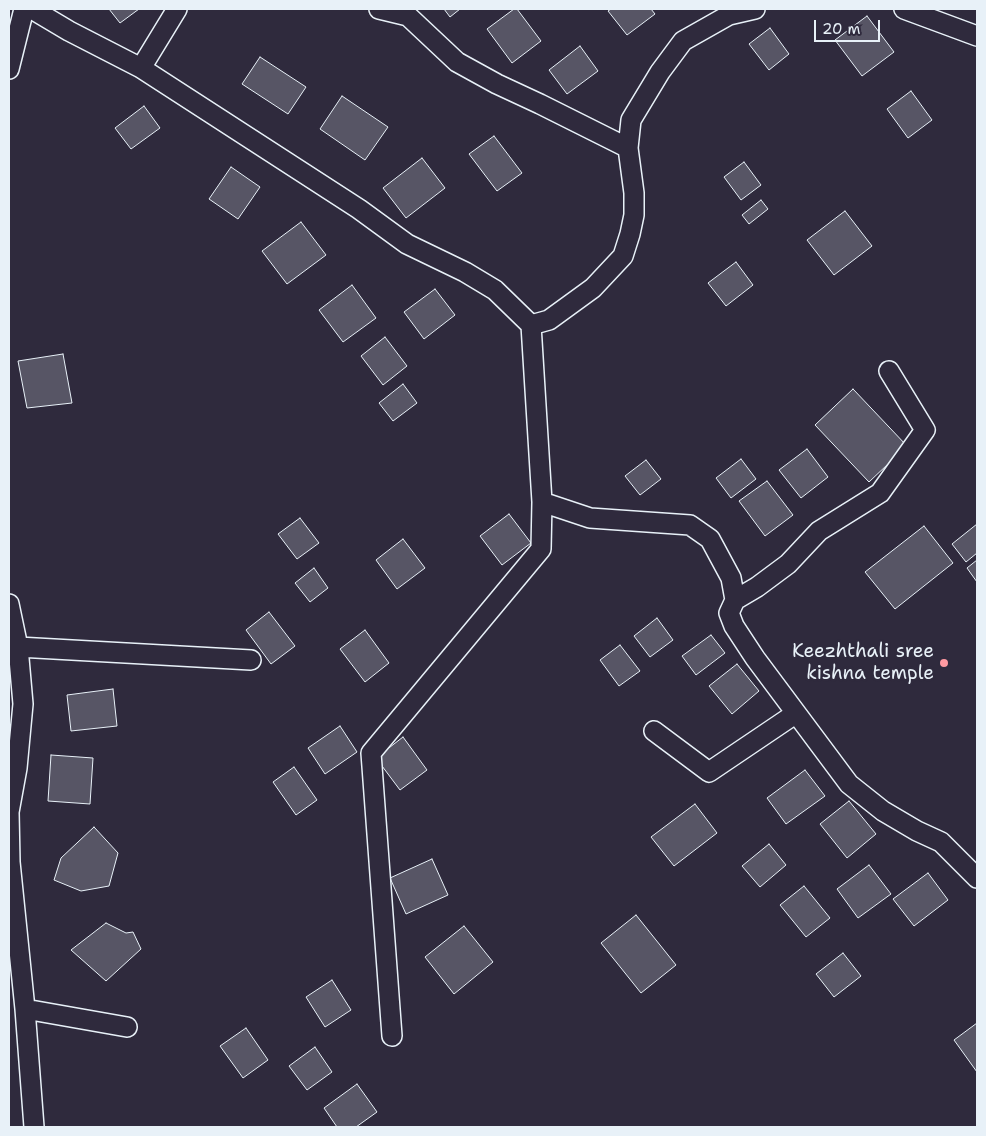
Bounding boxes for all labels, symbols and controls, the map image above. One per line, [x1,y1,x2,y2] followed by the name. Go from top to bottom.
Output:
[816,10,882,42] scale bar
[822,19,861,39] text: 20 m
[792,641,934,685] place label: Keezhthali sree kishna temple
[938,657,950,669] marker: Keezhthali sree kishna temple

